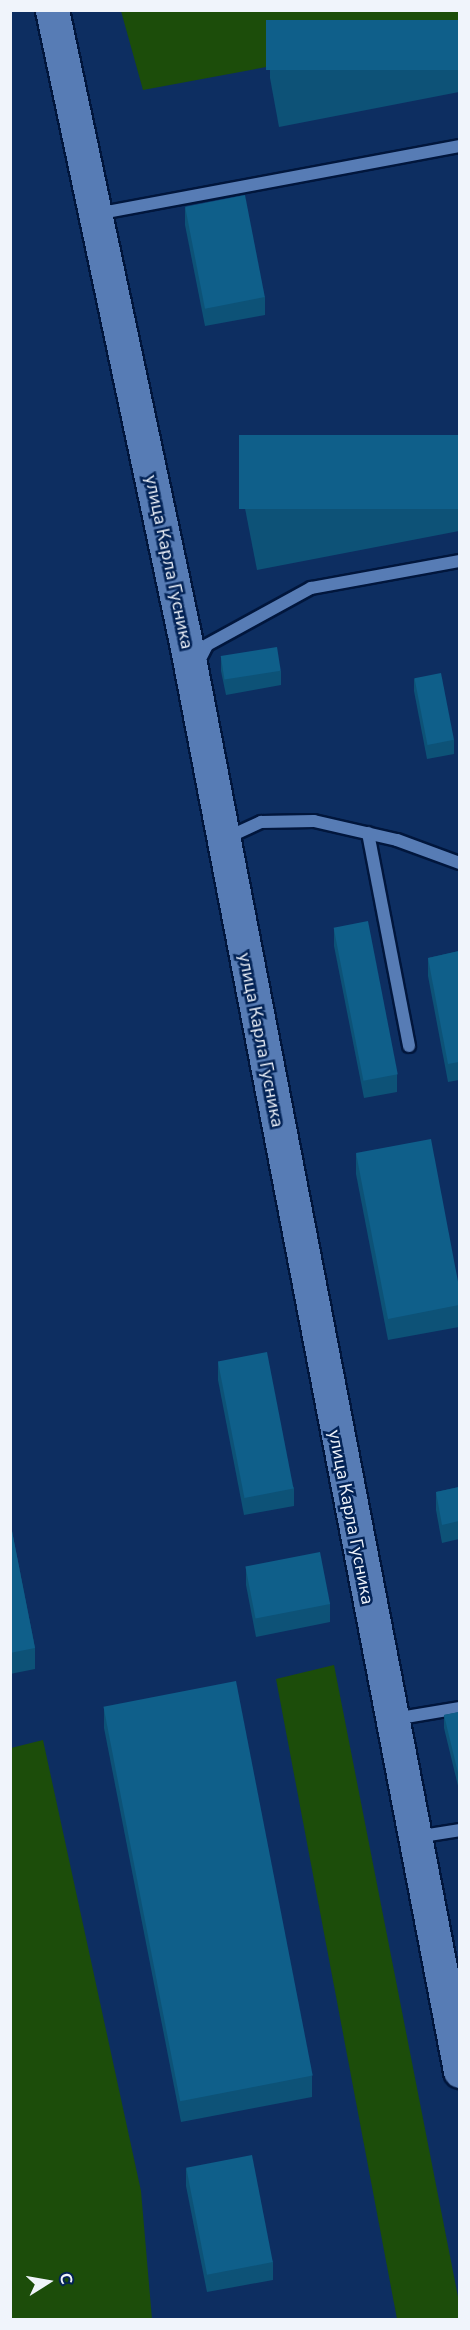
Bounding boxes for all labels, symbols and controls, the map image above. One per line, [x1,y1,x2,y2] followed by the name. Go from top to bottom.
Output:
[140,473,198,651] street label: улица Карла Гусника
[233,951,289,1129] street label: улица Карла Гусника
[323,1428,379,1606] street label: улица Карла Гусника
[18,2252,78,2312] north arrow
[54,2271,78,2286] text: С

